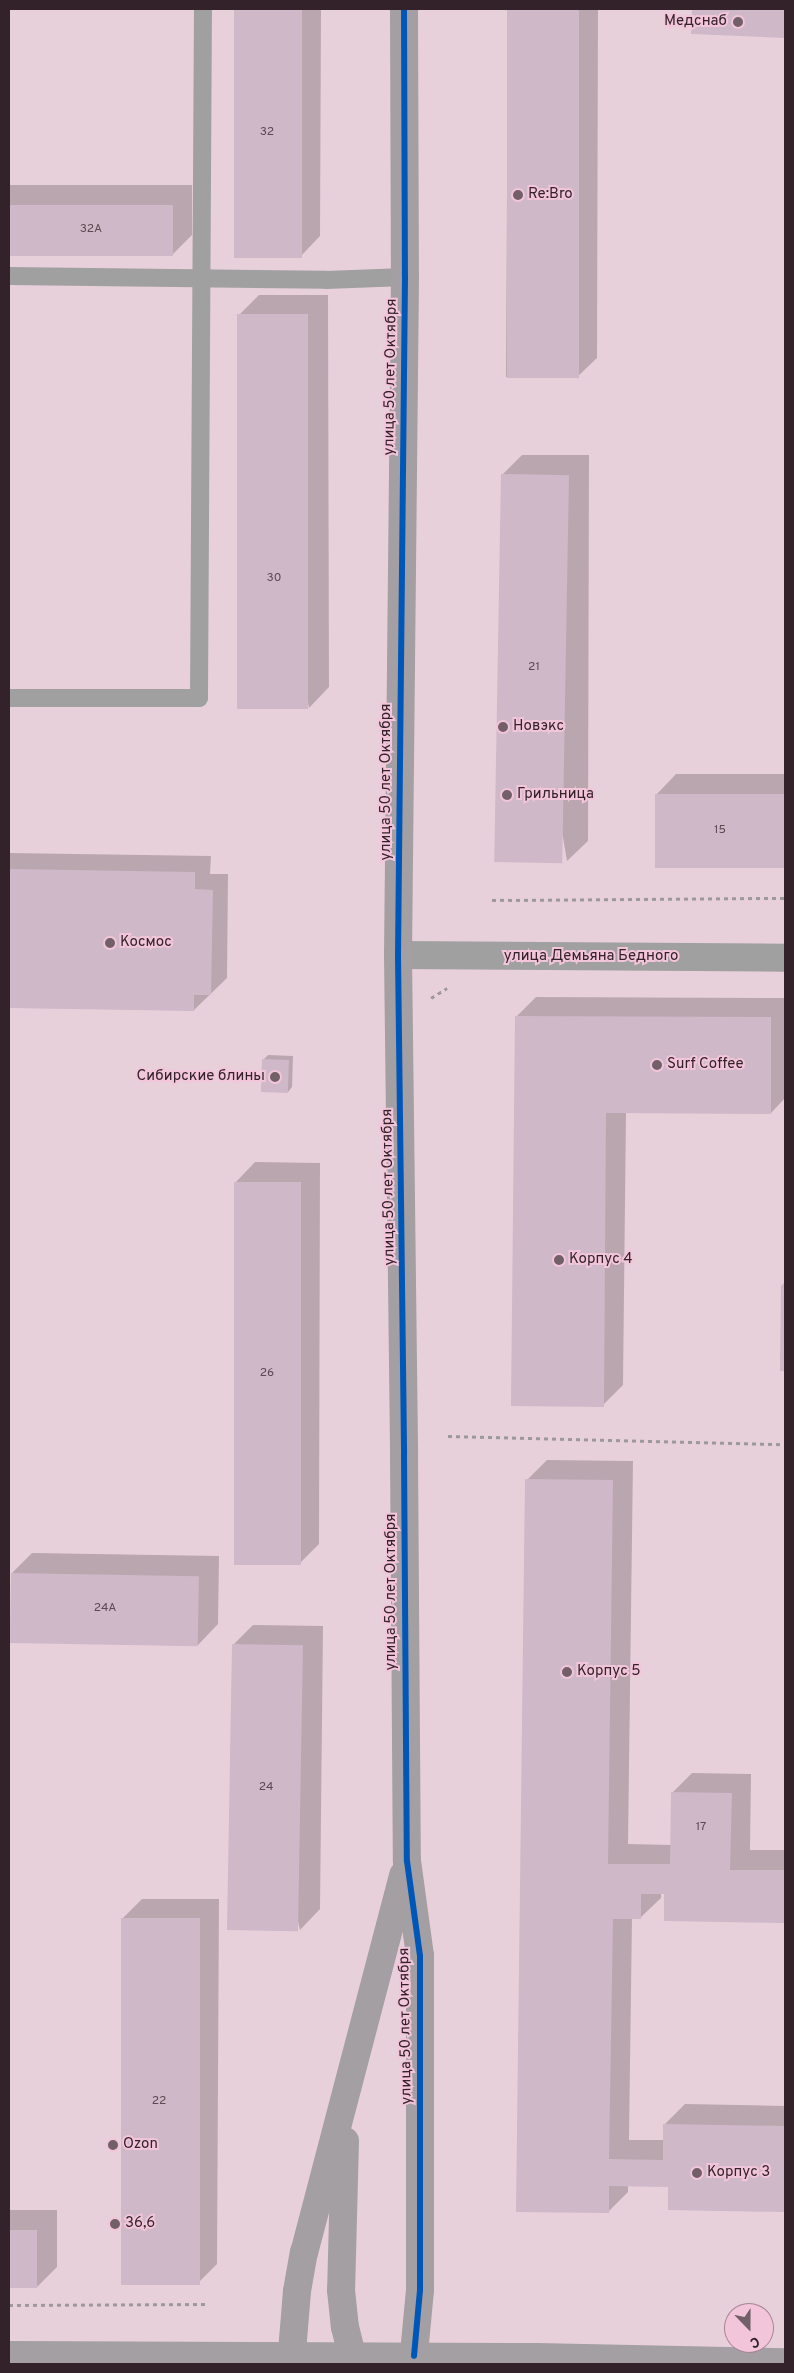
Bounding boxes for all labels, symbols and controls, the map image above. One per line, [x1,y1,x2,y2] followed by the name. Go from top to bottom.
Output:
[664,13,727,31] place label: Медснаб
[731,15,745,29] marker: Медснаб
[260,126,274,140] house number: 32
[528,186,573,204] place label: Re:Bro
[512,189,524,201] marker: Re:Bro
[80,223,102,237] house number: 32А
[381,298,401,456] street label: улица 50 лет Октября
[267,572,281,586] house number: 30
[528,661,540,675] house number: 21
[378,704,396,860] street label: улица 50 лет Октября
[513,718,564,736] place label: Новэкс
[497,721,509,733] marker: Новэкс
[517,786,594,804] place label: Грильница
[501,789,513,801] marker: Грильница
[714,824,726,838] house number: 15
[120,934,172,952] place label: Космос
[104,937,116,949] marker: Космос
[504,948,678,966] street label: улица Демьяна Бедного
[667,1056,744,1074] place label: Surf Coffee
[651,1059,663,1071] marker: Surf Coffee
[137,1068,265,1086] place label: Сибирские блины
[269,1071,281,1083] marker: Сибирские блины
[379,1108,399,1266] street label: улица 50 лет Октября
[569,1251,633,1269] place label: Корпус 4
[553,1254,565,1266] marker: Корпус 4
[260,1367,274,1381] house number: 26
[383,1514,401,1670] street label: улица 50 лет Октября
[94,1602,116,1616] house number: 24А
[577,1663,641,1681] place label: Корпус 5
[561,1666,573,1678] marker: Корпус 5
[259,1781,273,1795] house number: 24
[696,1821,706,1835] house number: 17
[396,1947,416,2105] street label: улица 50 лет Октября
[152,2095,166,2109] house number: 22
[123,2136,158,2154] place label: Ozon
[107,2139,119,2151] marker: Ozon
[707,2164,770,2182] place label: Корпус 3
[691,2167,703,2179] marker: Корпус 3
[125,2215,155,2233] place label: 36,6
[109,2218,121,2230] marker: 36,6
[724,2303,774,2353] north arrow
[747,2332,762,2351] text: С

